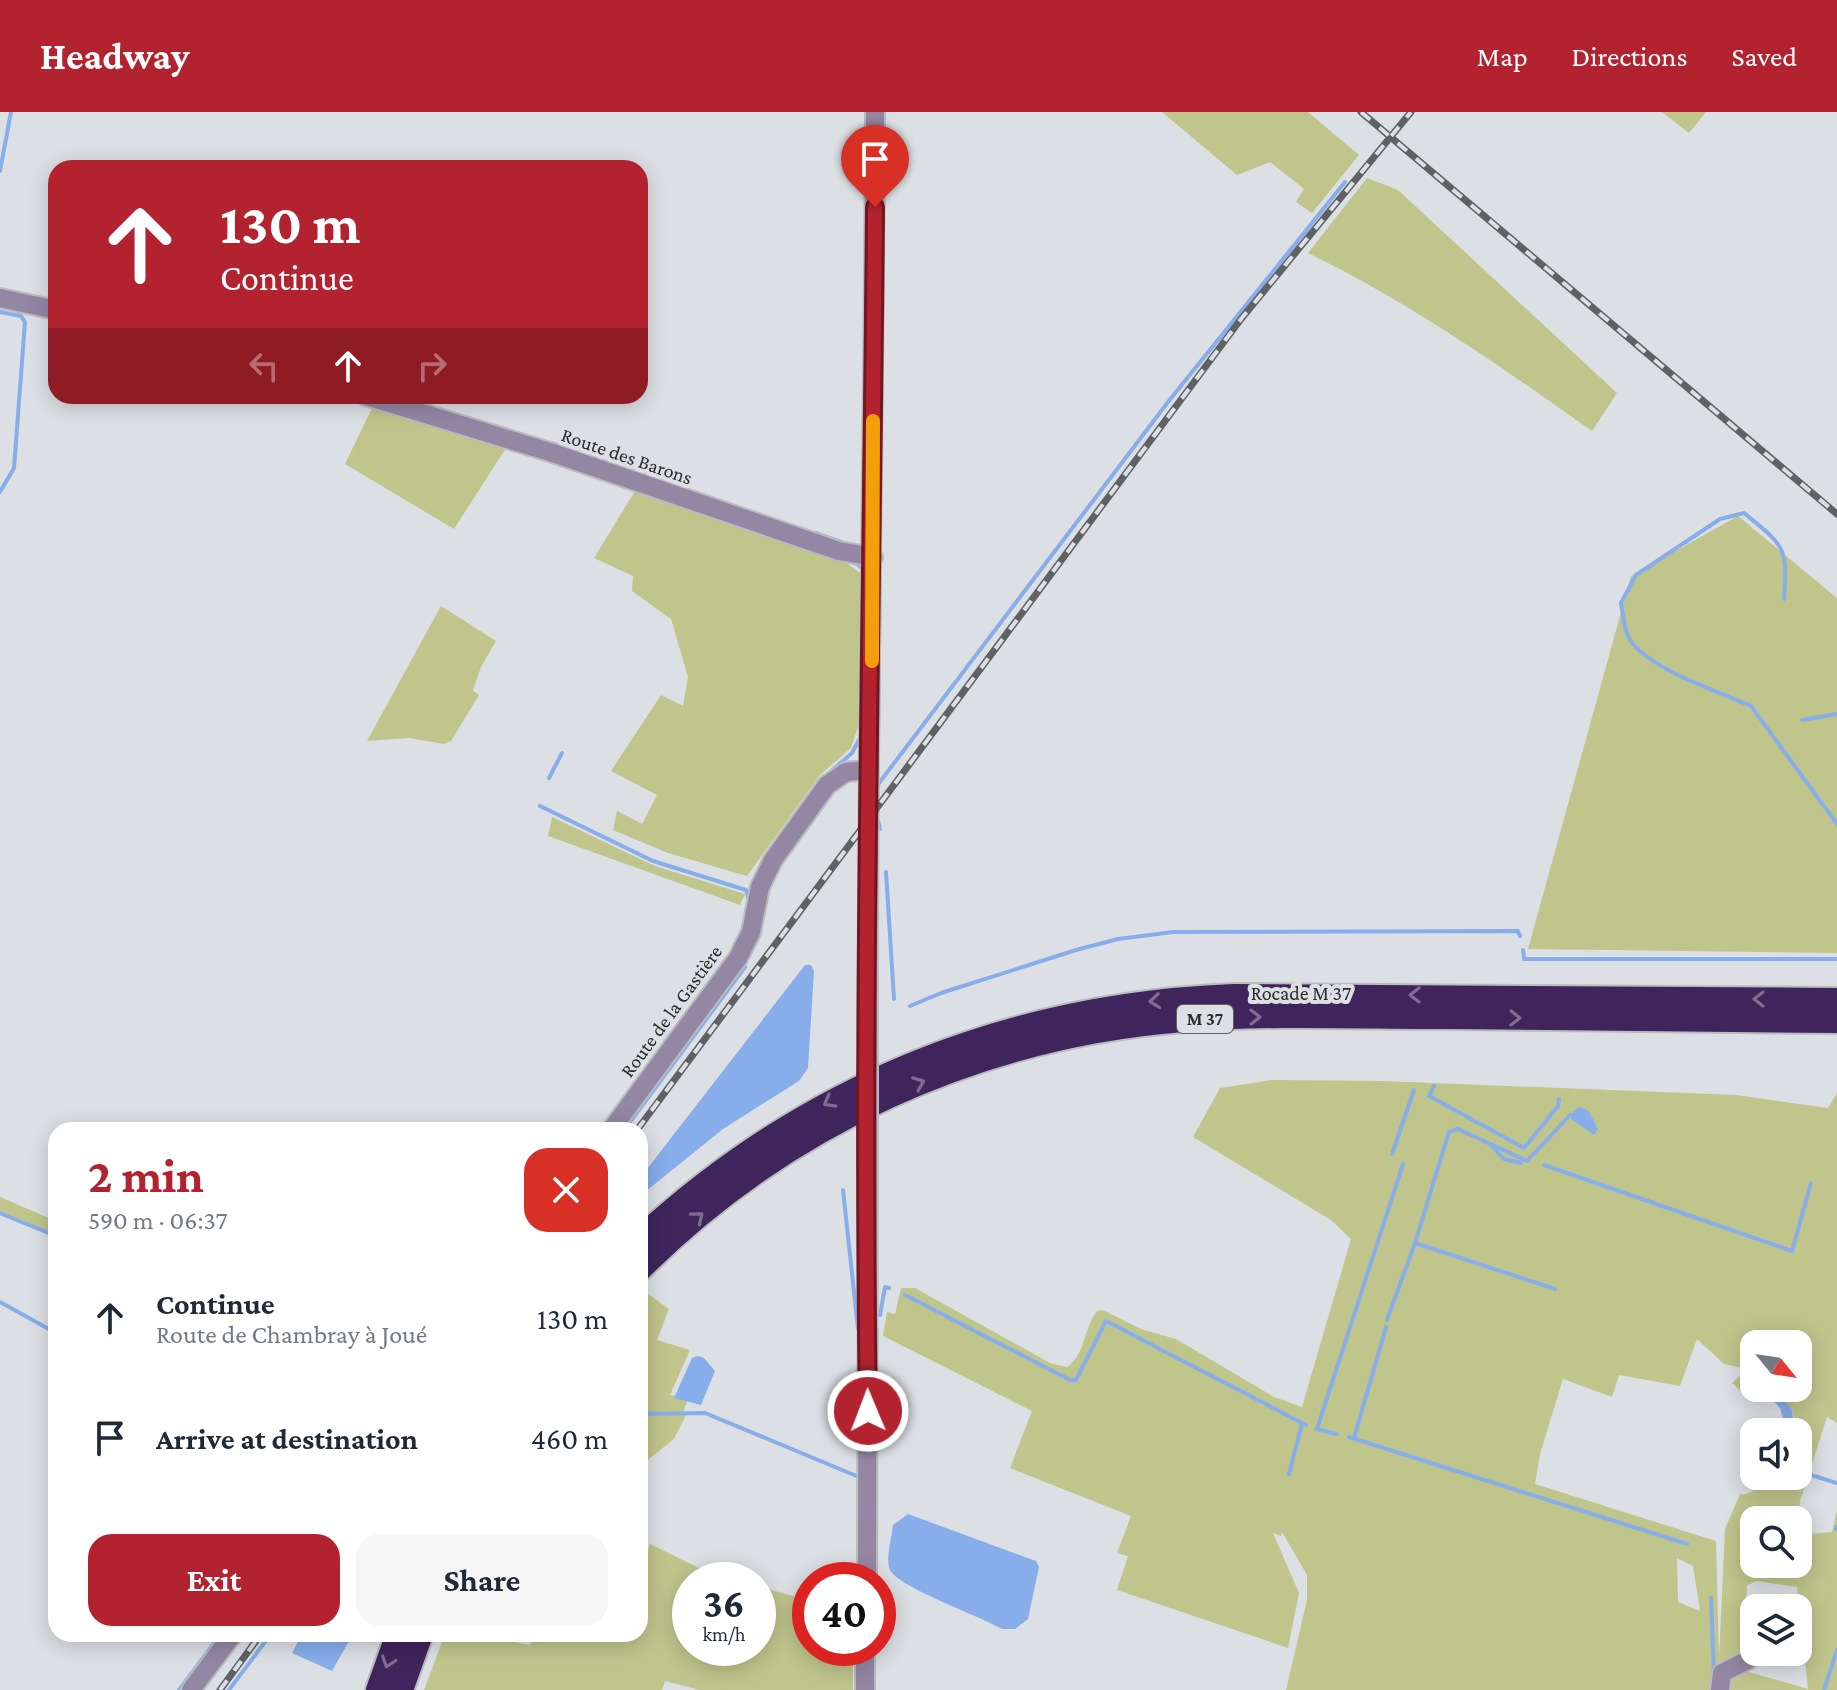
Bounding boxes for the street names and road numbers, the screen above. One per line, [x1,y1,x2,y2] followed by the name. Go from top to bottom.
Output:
[559,423,695,489] street label: Route des Barons
[616,941,726,1081] street label: Route de la Gastière
[1251,982,1351,1004] street label: Rocade M 37
[1177,1005,1233,1033] road number: M 37

